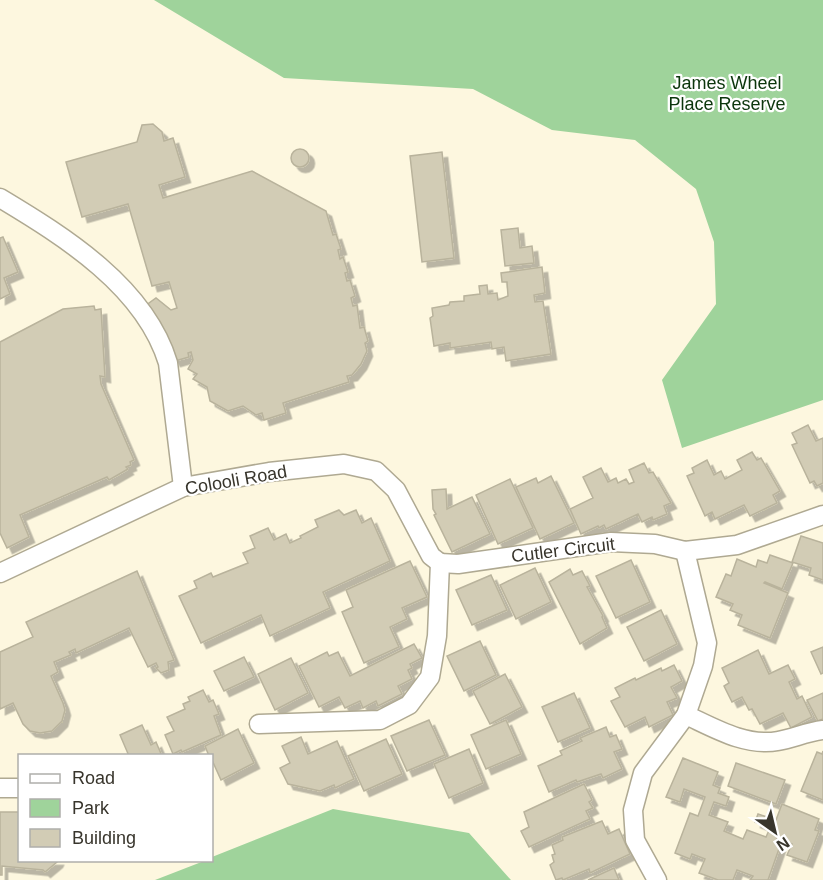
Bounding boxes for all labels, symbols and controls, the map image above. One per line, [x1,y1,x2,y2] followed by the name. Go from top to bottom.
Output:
[668,73,786,114] park label: James Wheel Place Reserve
[184,461,288,499] street label: Colooli Road
[510,534,616,566] street label: Cutler Circuit
[18,754,213,862] legend
[72,768,115,788] text: Road
[72,798,110,818] text: Park
[745,802,805,862] north arrow
[72,828,136,848] text: Building
[774,834,793,854] text: N

